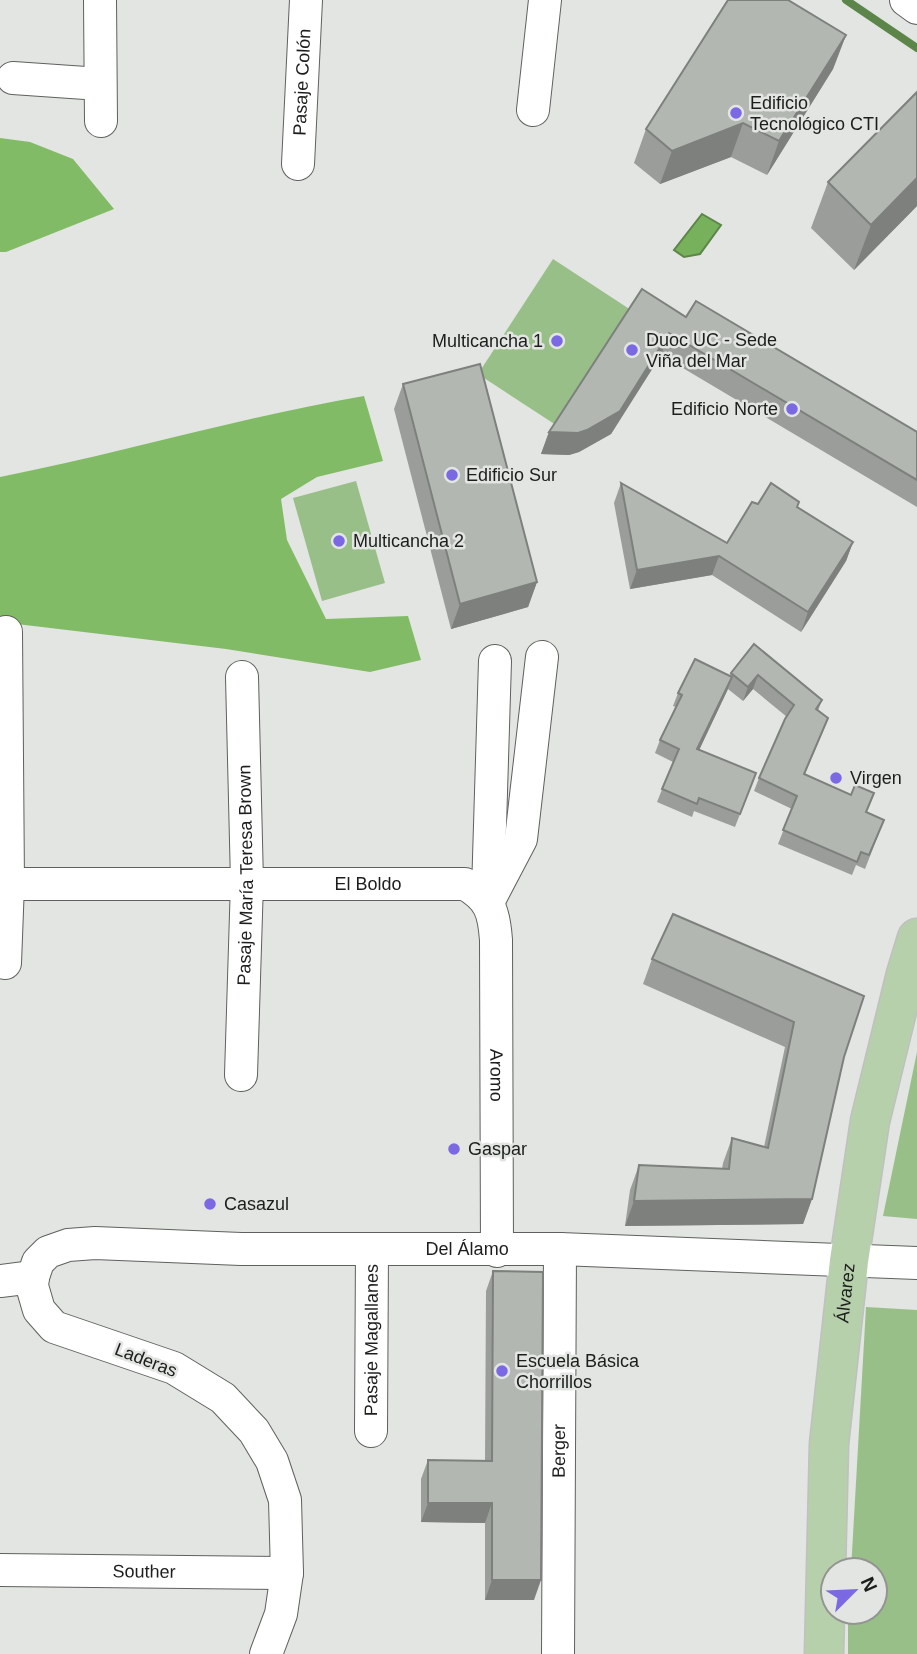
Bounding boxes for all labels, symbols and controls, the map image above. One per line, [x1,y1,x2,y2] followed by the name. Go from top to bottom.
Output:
[289,28,315,136] street label: Pasaje Colón
[750,93,879,134] place label: Edificio Tecnológico CTI
[728,105,744,121] marker: Edificio Tecnológico CTI
[646,330,777,371] place label: Duoc UC - Sede Viña del Mar
[432,331,543,351] place label: Multicancha 1
[549,333,565,349] marker: Multicancha 1
[624,342,640,358] marker: Duoc UC - Sede Viña del Mar
[671,399,778,419] place label: Edificio Norte
[784,401,800,417] marker: Edificio Norte
[466,465,557,485] place label: Edificio Sur
[444,467,460,483] marker: Edificio Sur
[353,531,464,551] place label: Multicancha 2
[331,533,347,549] marker: Multicancha 2
[234,764,257,986] street label: Pasaje María Teresa Brown
[850,768,902,788] place label: Virgen
[828,770,844,786] marker: Virgen
[334,874,402,894] street label: El Boldo
[486,1049,507,1102] street label: Aromo
[468,1139,527,1159] place label: Gaspar
[446,1141,462,1157] marker: Gaspar
[224,1194,289,1214] place label: Casazul
[202,1196,218,1212] marker: Casazul
[426,1239,509,1259] street label: Del Álamo
[832,1262,859,1324] street label: Álvarez
[361,1264,382,1416] street label: Pasaje Magallanes
[112,1339,180,1381] street label: Laderas
[516,1351,640,1392] place label: Escuela Básica Chorrillos
[494,1363,510,1379] marker: Escuela Básica Chorrillos
[549,1424,569,1478] street label: Berger
[819,1556,889,1626] north arrow
[112,1561,176,1582] street label: Souther
[857,1574,881,1595] text: N

